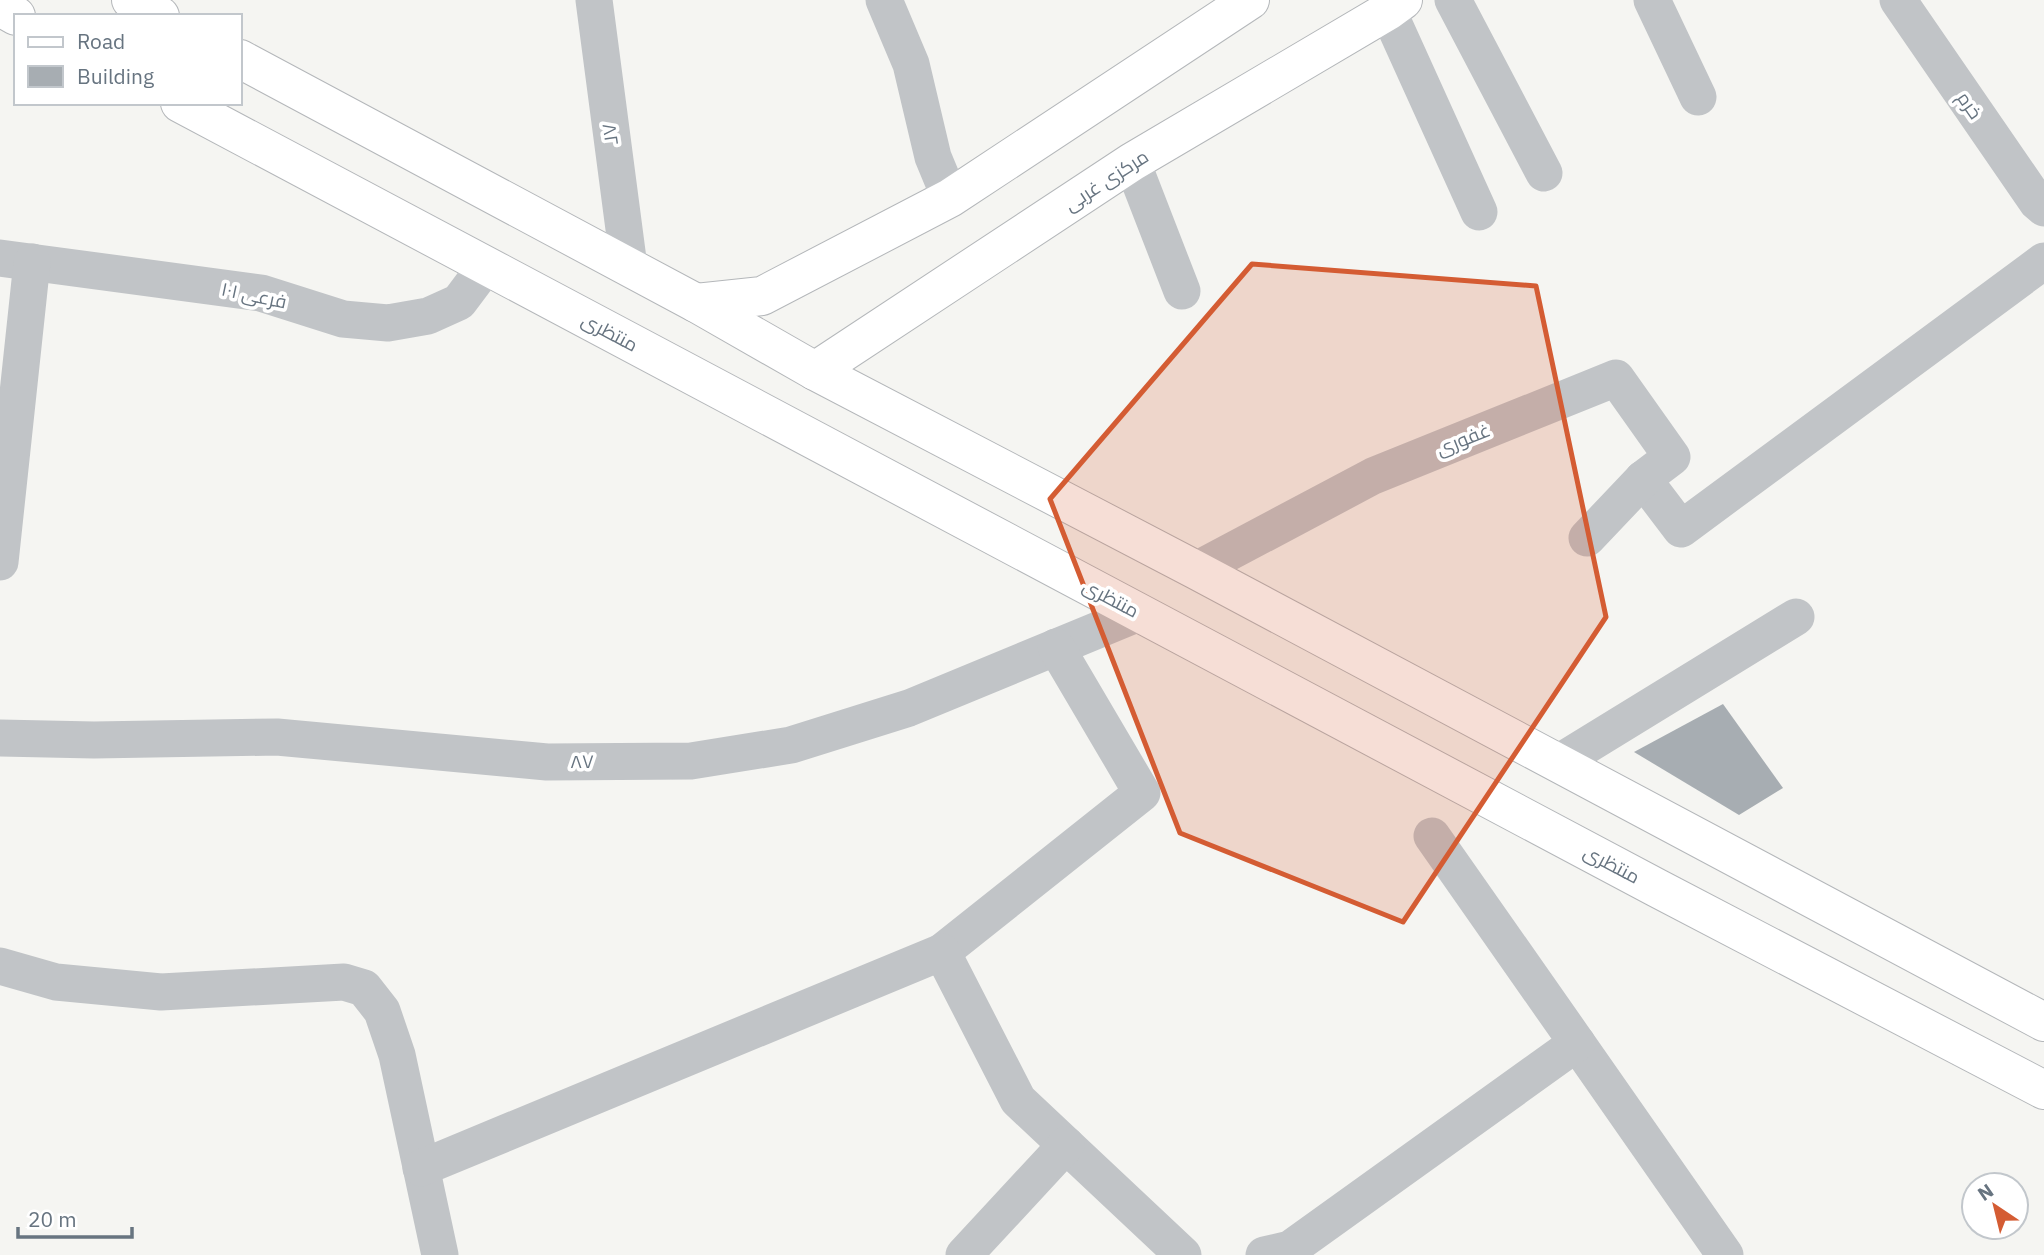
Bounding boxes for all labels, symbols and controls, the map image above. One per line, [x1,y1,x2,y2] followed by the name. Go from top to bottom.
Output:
[14,14,242,105] legend
[77,27,125,55] text: Road
[77,62,154,90] text: Building
[1950,87,1988,125] street label: خرم
[598,121,624,147] street label: ۸۲
[1059,144,1153,216] street label: مرکزی غربی
[219,276,289,314] street label: فرعی ۱۰۱
[578,307,642,357] street label: منتظری
[1432,417,1494,461] street label: غفوری
[1079,573,1143,623] street label: منتظری
[570,749,594,773] street label: ۸۷
[1580,839,1644,889] street label: منتظری
[1960,1171,2030,1241] north arrow
[1973,1178,1998,1206] text: N
[18,1196,131,1240] scale bar
[28,1205,77,1233] text: 20 m

